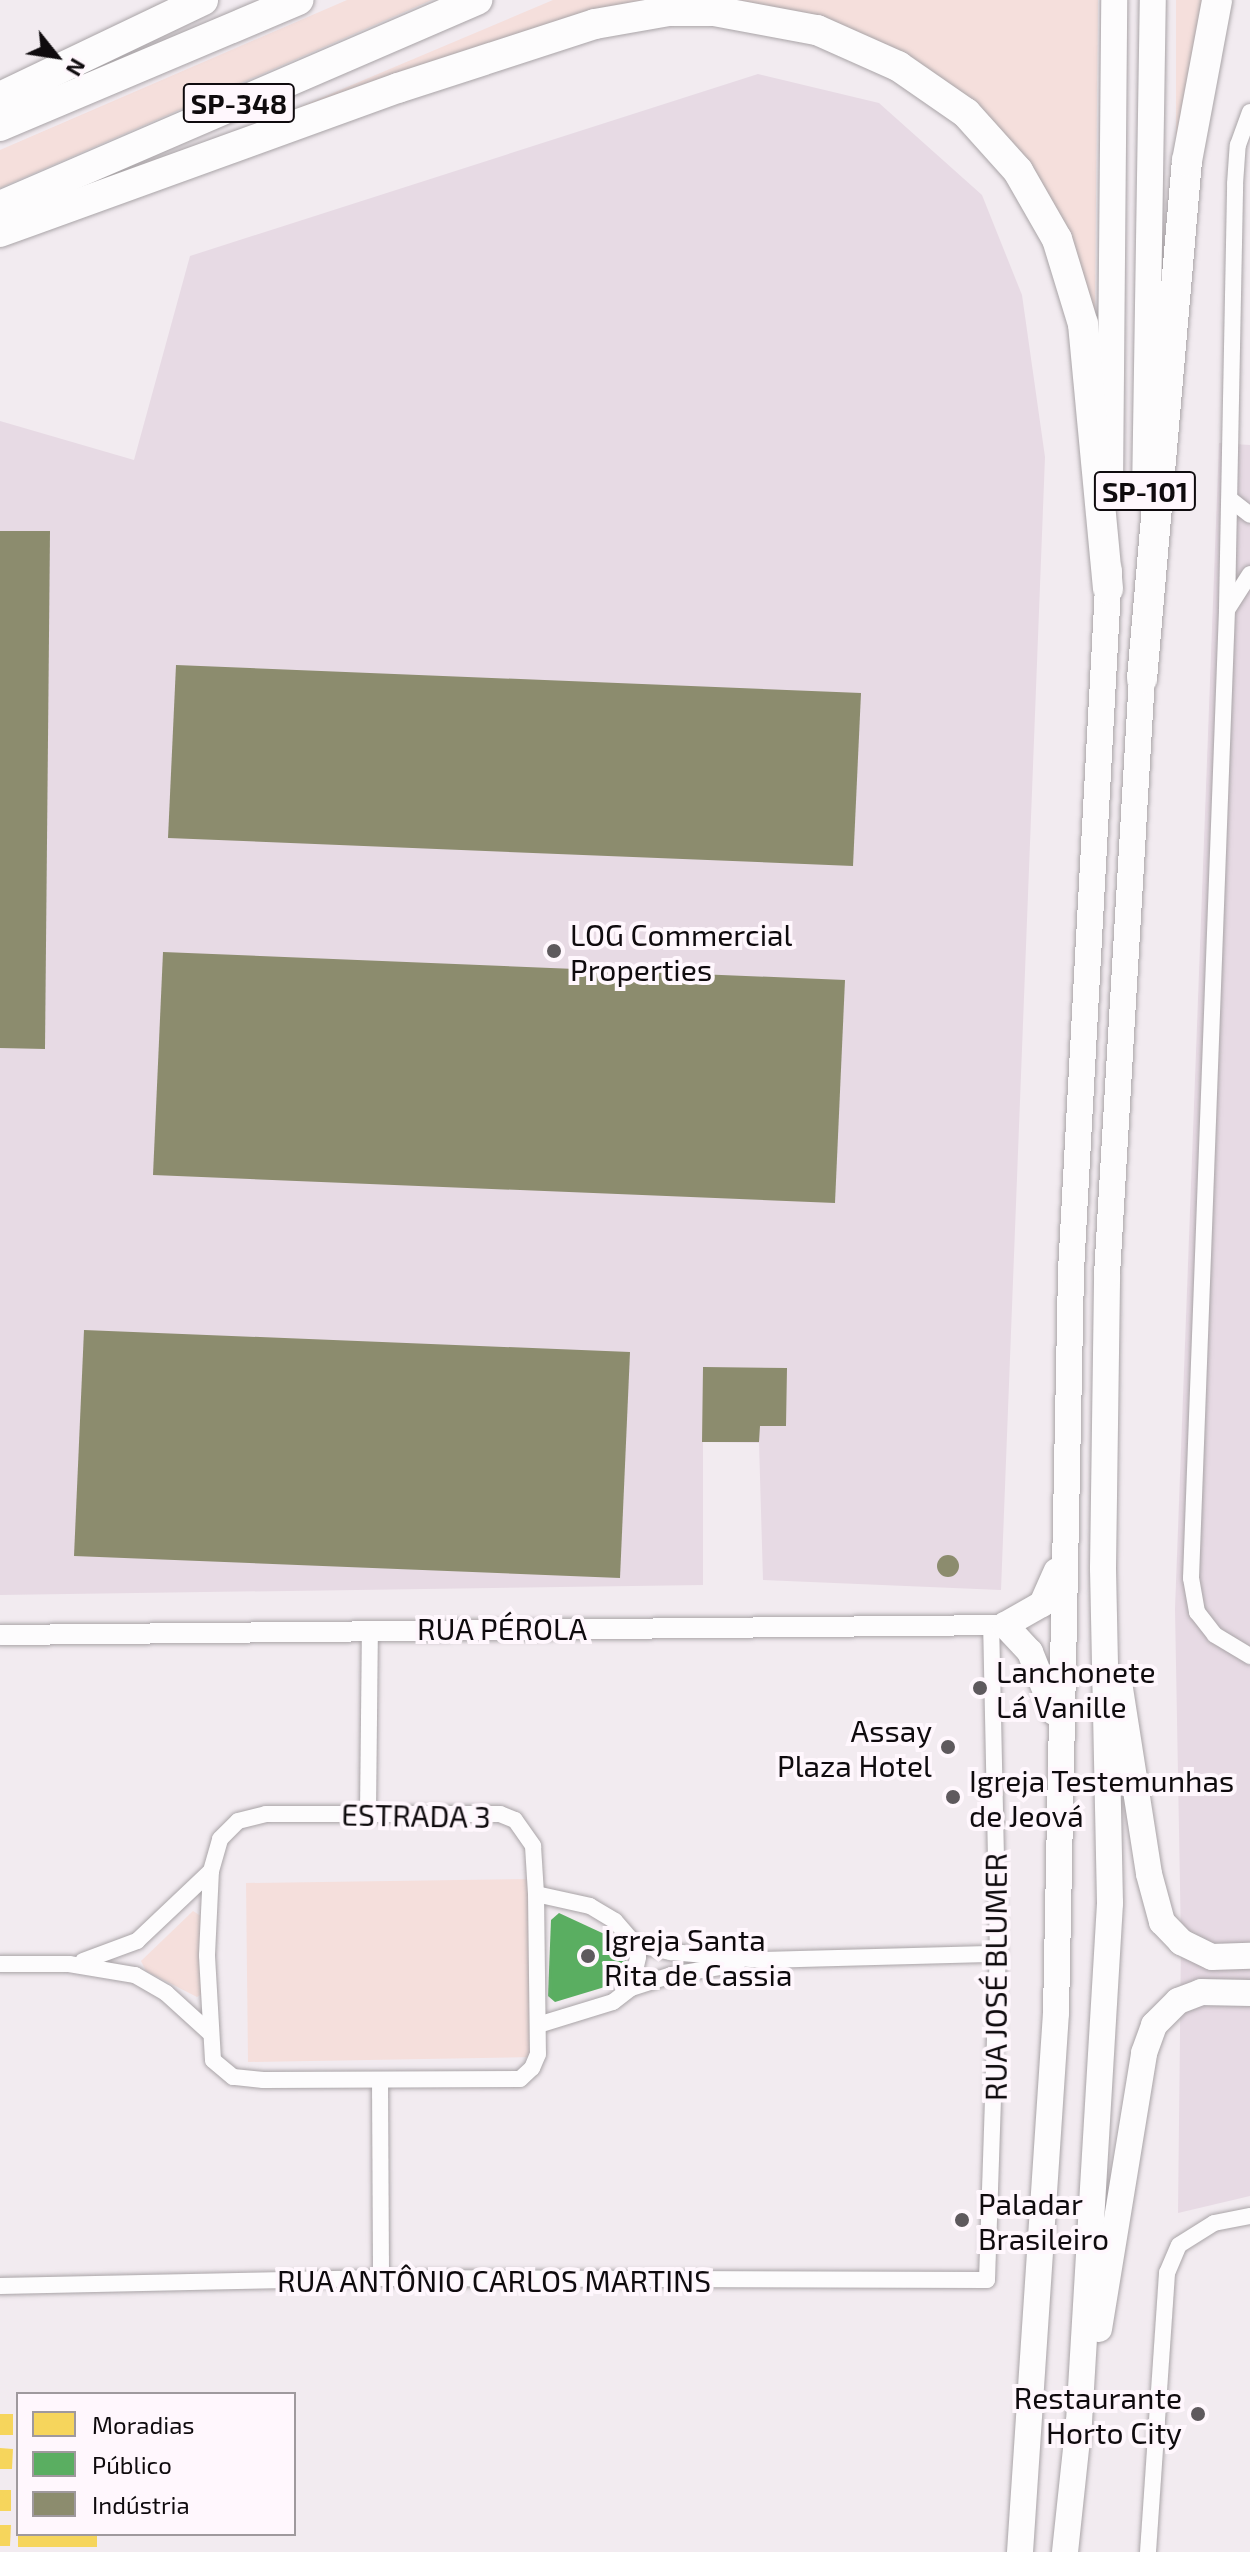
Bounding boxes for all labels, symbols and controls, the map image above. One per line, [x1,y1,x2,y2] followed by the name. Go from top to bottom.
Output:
[16,16,96,96] north arrow
[62,55,92,81] text: N
[181,79,297,127] road number: SP-348
[1093,467,1197,515] road number: SP-101
[570,916,792,986] place label: LOG Commercial Properties
[545,942,563,960] marker: LOG Commercial Properties
[417,1610,587,1646] street label: RUA PÉROLA
[996,1653,1156,1724] place label: Lanchonete Lá Vanille
[971,1679,989,1697] marker: Lanchonete Lá Vanille
[777,1712,932,1782] place label: Assay Plaza Hotel
[939,1738,957,1756] marker: Assay Plaza Hotel
[969,1762,1235,1832] place label: Igreja Testemunhas de Jeová
[944,1788,962,1806] marker: Igreja Testemunhas de Jeová
[341,1796,491,1834] street label: ESTRADA 3
[977,1852,1013,2102] street label: RUA JOSÉ BLUMER
[604,1921,793,1992] place label: Igreja Santa Rita de Cassia
[579,1947,597,1965] marker: Igreja Santa Rita de Cassia
[978,2185,1109,2256] place label: Paladar Brasileiro
[953,2211,971,2229] marker: Paladar Brasileiro
[276,2262,712,2298] street label: RUA ANTÔNIO CARLOS MARTINS
[1014,2379,1182,2450] place label: Restaurante Horto City
[16,2392,296,2536] legend
[1189,2405,1207,2423] marker: Restaurante Horto City
[92,2410,195,2439] text: Moradias
[92,2450,172,2479] text: Público
[92,2490,190,2519] text: Indústria

